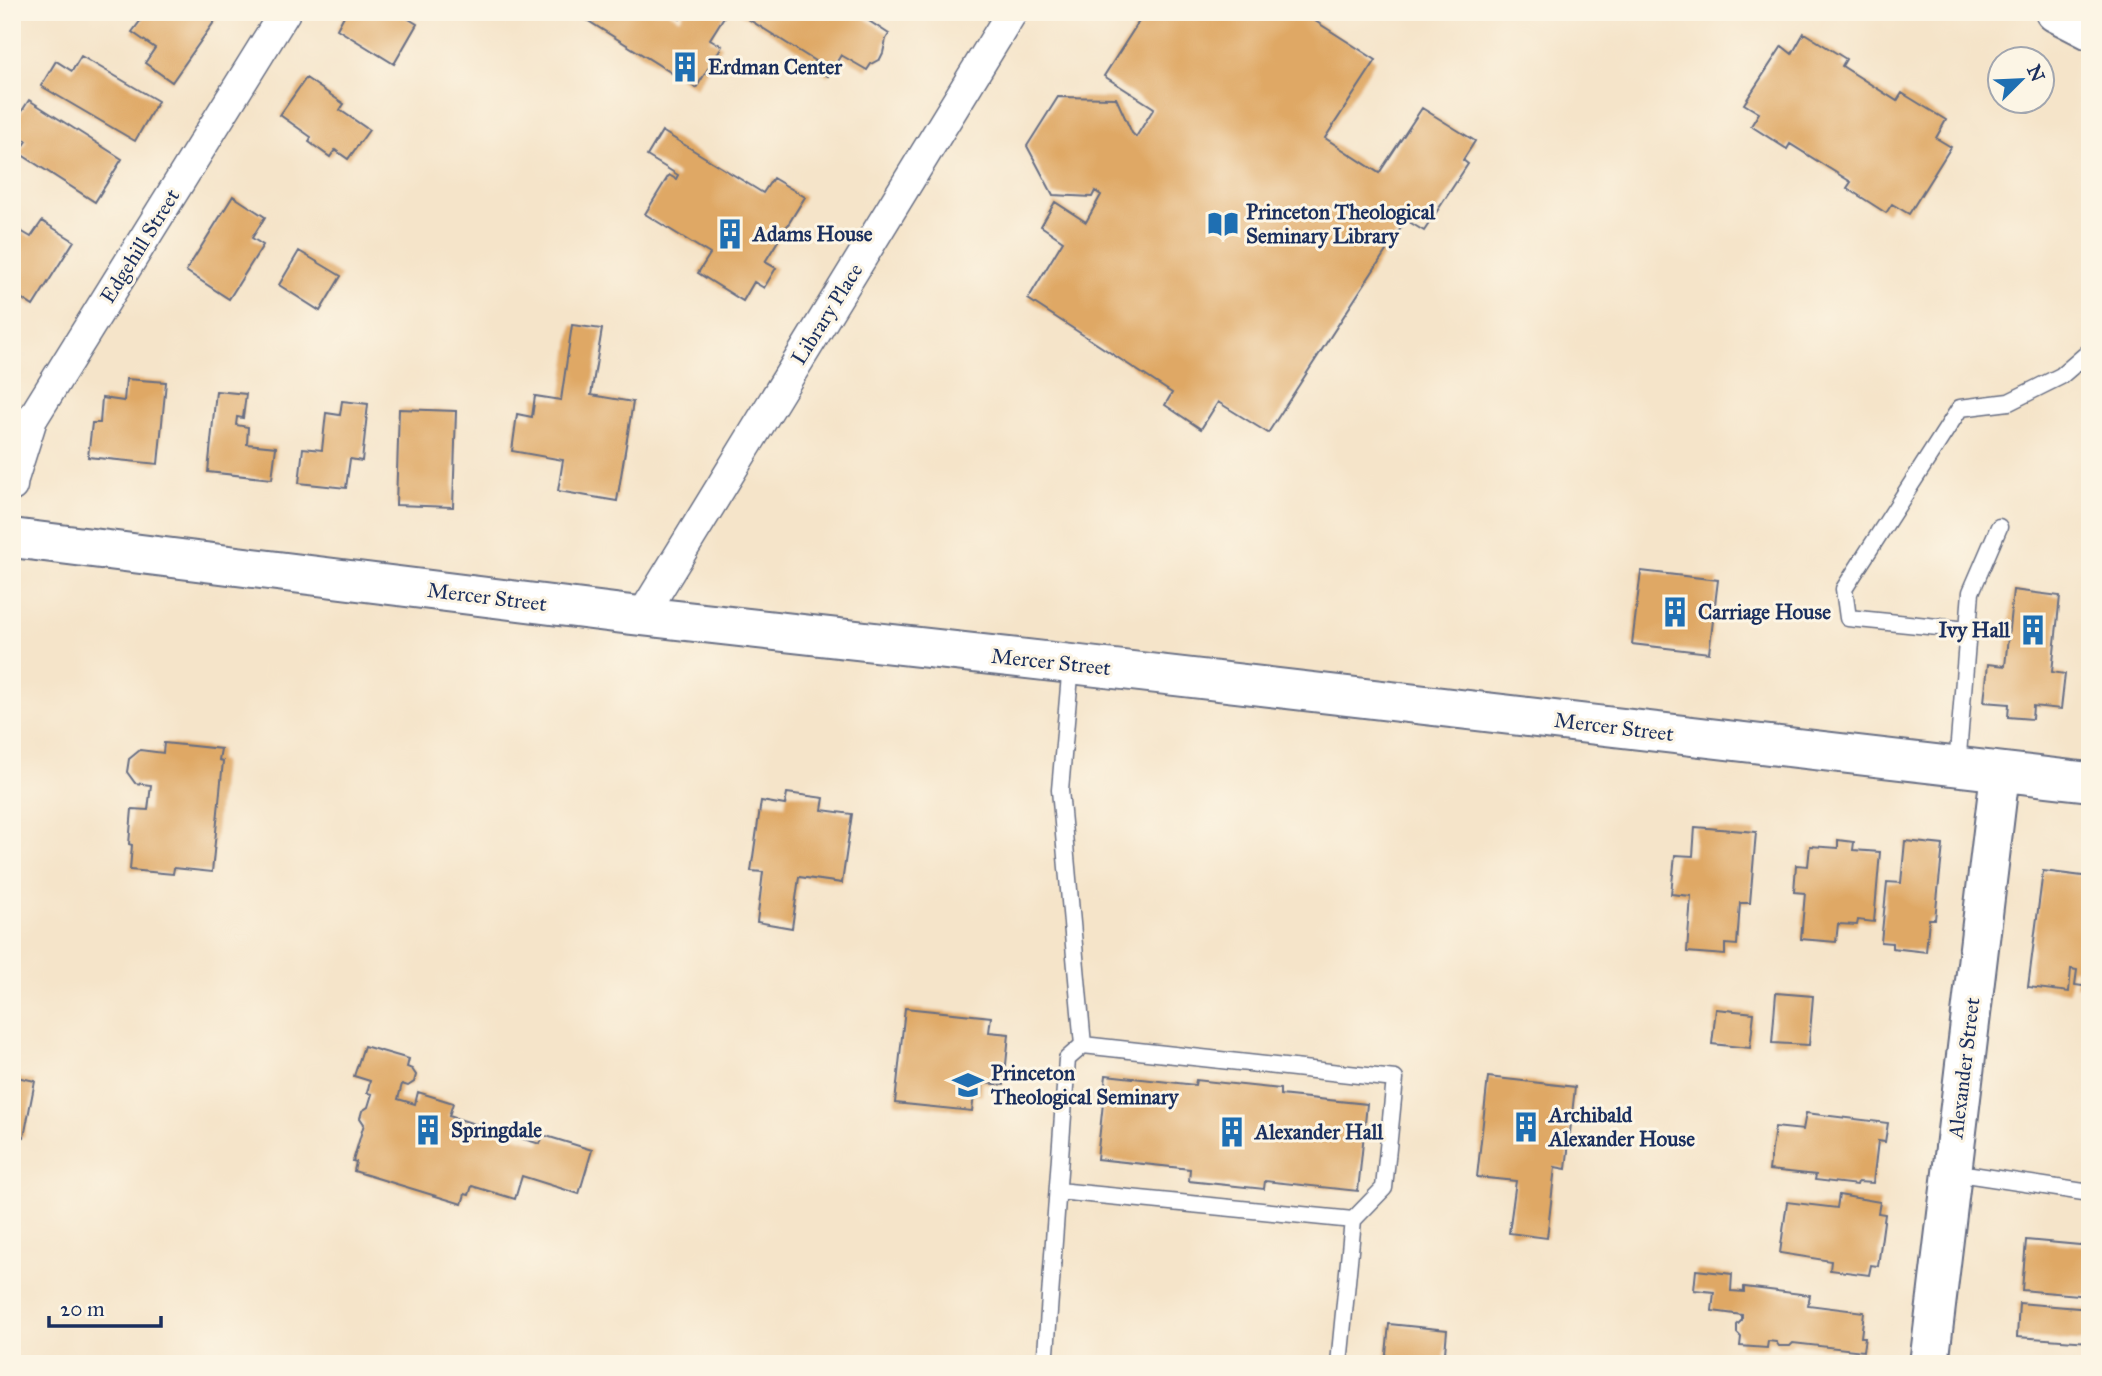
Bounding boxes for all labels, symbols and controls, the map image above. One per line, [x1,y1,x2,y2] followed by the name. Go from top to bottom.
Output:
[1986,46,2056,116] north arrow
[668,50,702,84] building icon: Erdman Center
[708,54,843,80] place label: Erdman Center
[2022,61,2050,85] text: N
[95,184,186,308] street label: Edgehill Street
[1246,199,1437,249] place label: Princeton Theological Seminary Library
[1206,207,1240,241] library icon: Princeton Theological Seminary Library
[713,217,747,251] building icon: Adams House
[751,221,873,247] place label: Adams House
[786,258,868,369] street label: Library Place
[426,577,549,617] street label: Mercer Street
[1658,595,1692,629] building icon: Carriage House
[1698,599,1831,625] place label: Carriage House
[2016,613,2050,647] building icon: Ivy Hall
[1939,617,2011,643] place label: Ivy Hall
[990,643,1113,681] street label: Mercer Street
[1553,707,1676,747] street label: Mercer Street
[1942,995,1986,1141] street label: Alexander Street
[990,1060,1180,1110] place label: Princeton Theological Seminary
[951,1068,985,1102] school or university icon: Princeton Theological Seminary
[1547,1102,1695,1152] place label: Archibald Alexander House
[1509,1110,1543,1144] building icon: Archibald Alexander House
[411,1113,445,1147] building icon: Springdale
[1215,1115,1249,1149] building icon: Alexander Hall
[451,1117,542,1143] place label: Springdale
[1253,1119,1384,1145] place label: Alexander Hall
[49,1285,161,1329] scale bar
[60,1296,105,1322] text: 20 m

